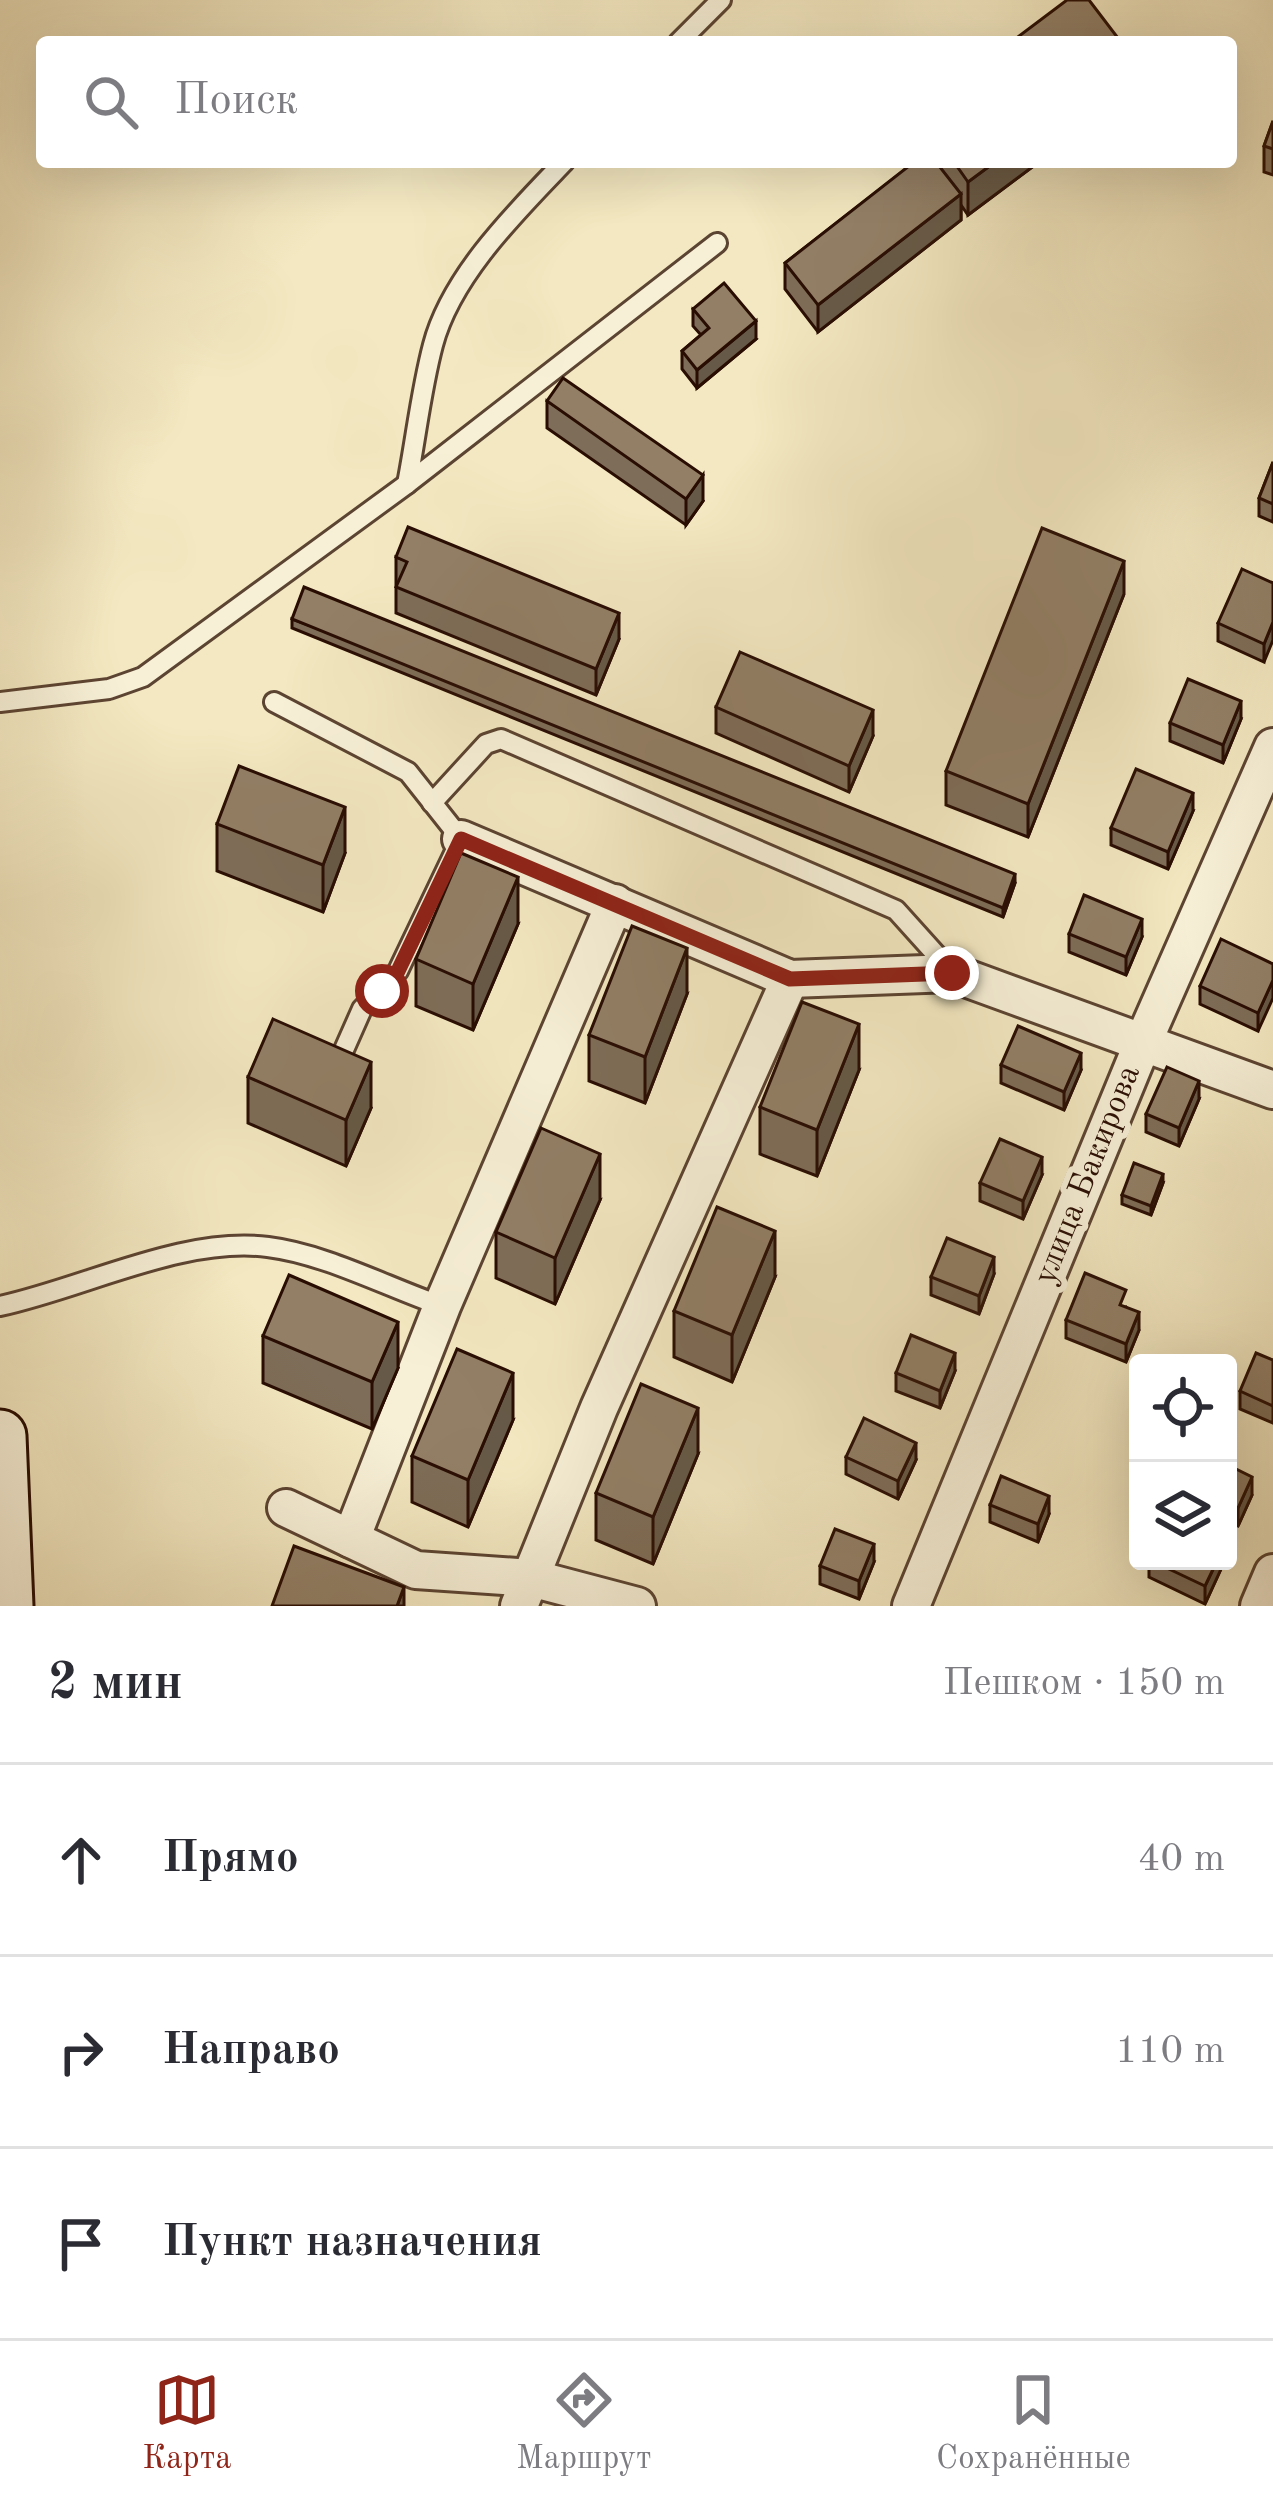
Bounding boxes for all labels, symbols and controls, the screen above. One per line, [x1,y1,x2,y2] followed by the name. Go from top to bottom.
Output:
[36,36,1237,168] search box
[78,69,144,135] icon: search
[174,79,298,124] text: Поиск
[925,946,979,1000] route end
[355,964,409,1018] route start
[1029,1061,1147,1289] street label: улица Бакирова
[1129,1354,1237,1570] map controls
[1129,1354,1237,1462] button: locate
[1129,1462,1237,1570] button: layers
[48,1659,183,1710] text: 2 мин
[943,1664,1225,1703] text: Пешком · 150 m
[48,1827,114,1893] icon: ahead
[162,1837,299,1882] text: Прямо
[1138,1840,1225,1879] text: 40 m
[48,2019,114,2085] icon: right
[162,2029,340,2074] text: Направо
[1115,2032,1225,2071] text: 110 m
[48,2211,114,2277] icon: arrive
[162,2221,542,2266] text: Пункт назначения
[142,2367,232,2480] tab: Карта
[516,2367,652,2480] tab: Маршрут
[936,2367,1131,2480] tab: Сохранённые

